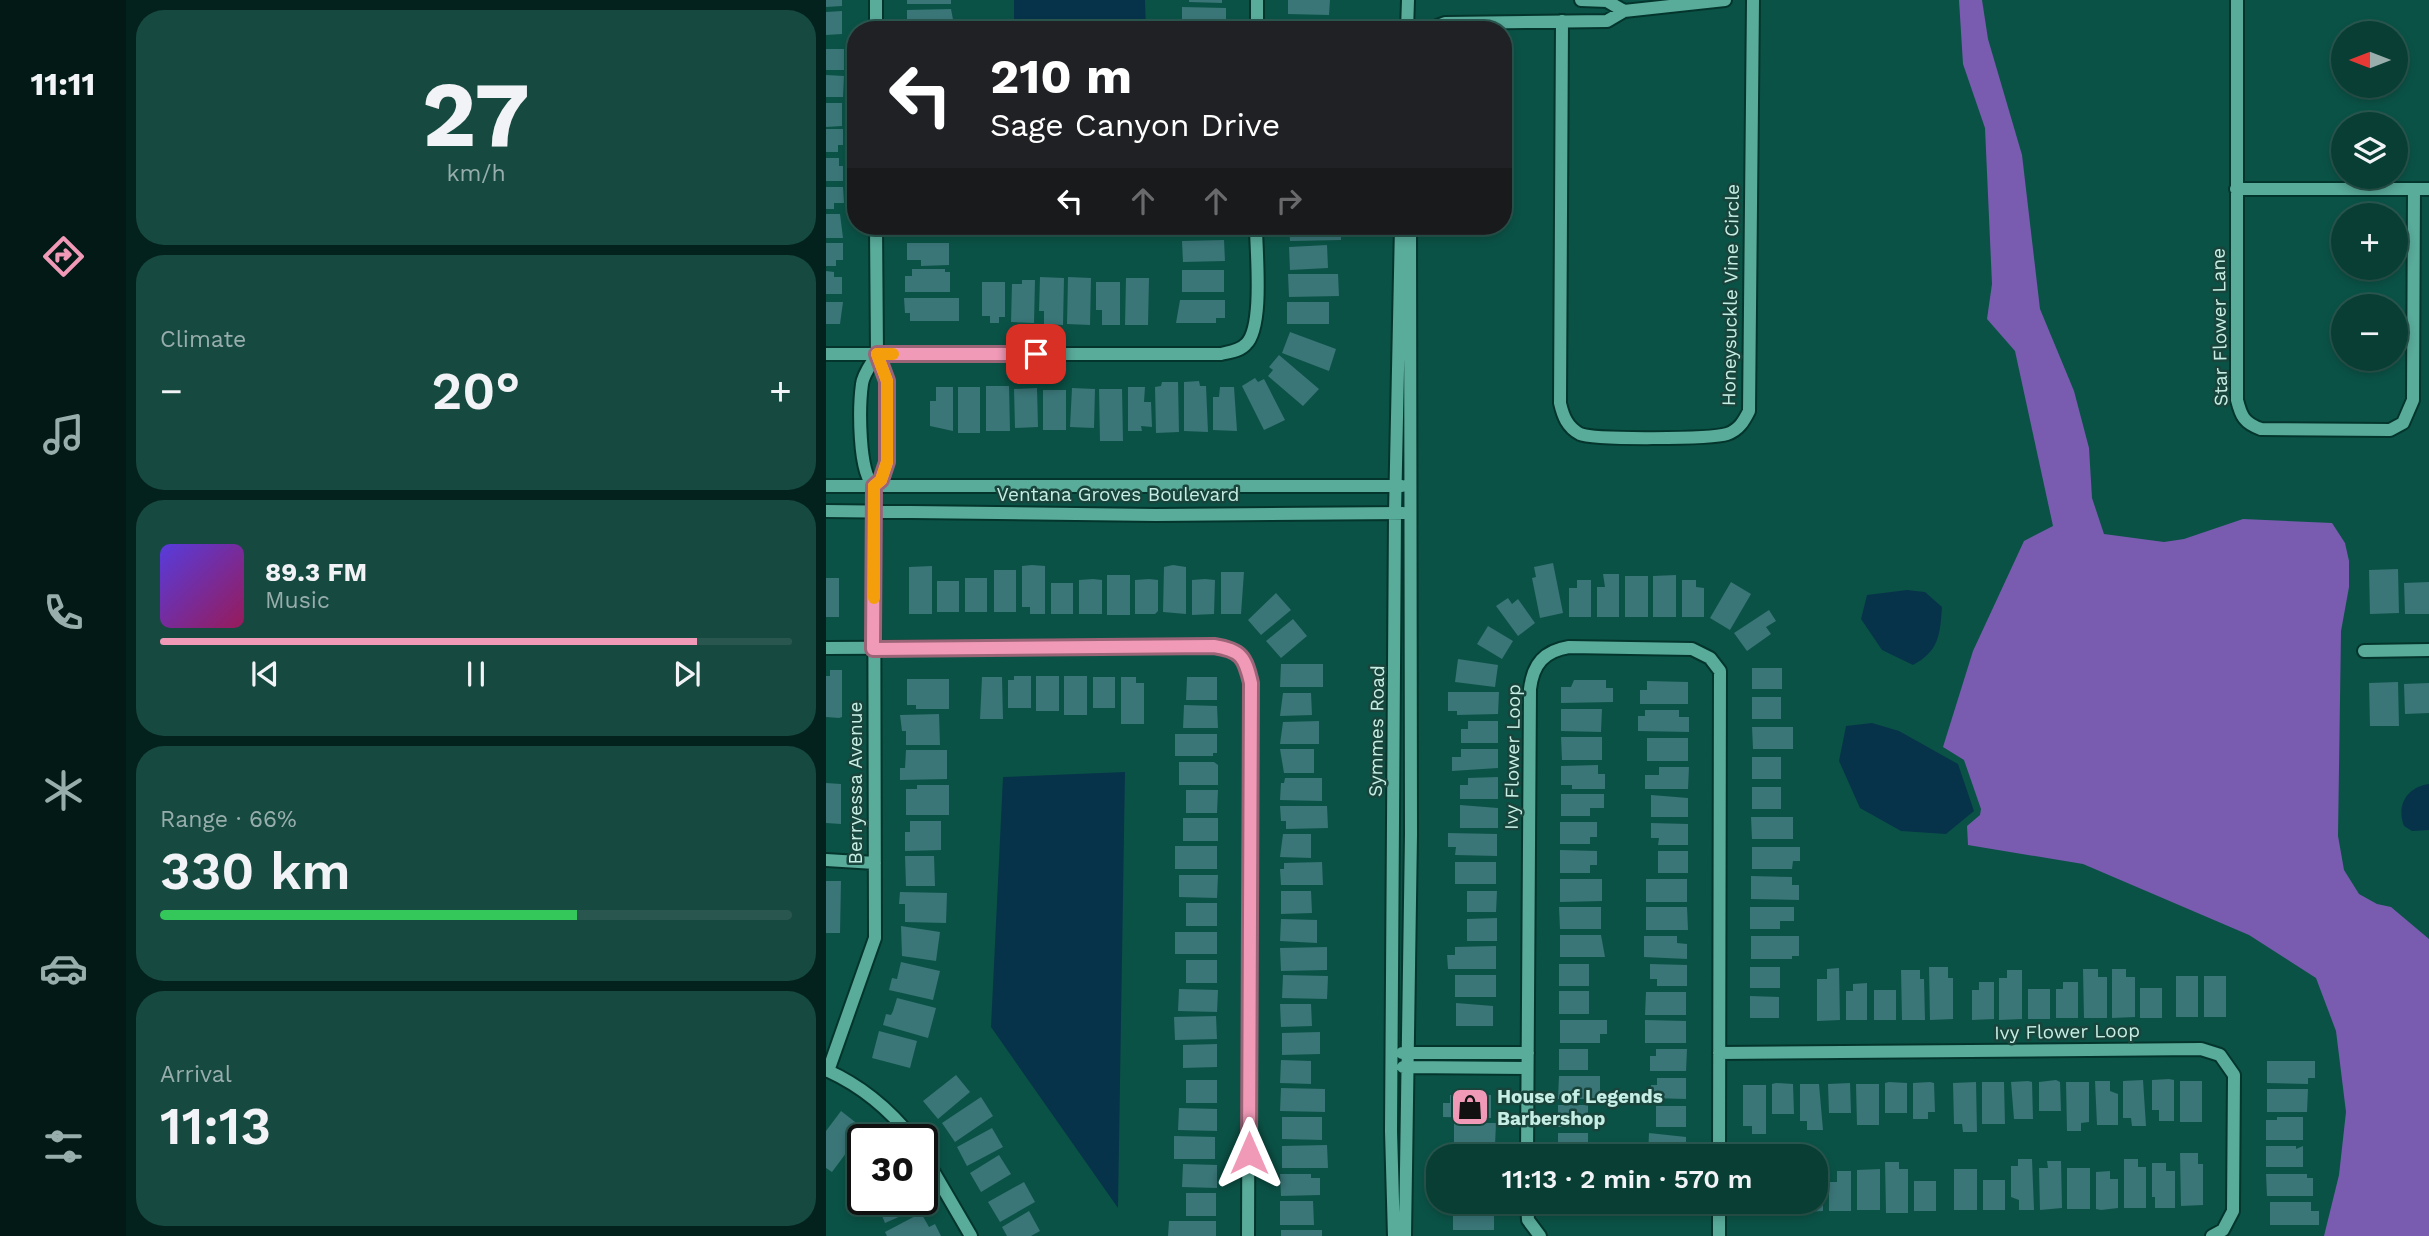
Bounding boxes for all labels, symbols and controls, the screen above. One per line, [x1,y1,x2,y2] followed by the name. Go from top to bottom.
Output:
[2331,21,2408,98] north arrow
[2331,21,2408,371] map controls
[990,47,1132,105] text: 210 m
[875,49,966,140] icon: left
[422,61,530,168] text: 27
[31,65,95,103] text: 11:11
[990,106,1280,144] text: Sage Canyon Drive
[2331,112,2408,189] button: layers
[446,160,506,187] text: km/h
[1051,182,1089,220] icon: left
[1124,182,1162,220] icon: ahead
[1197,182,1235,220] icon: ahead
[1270,182,1308,220] icon: right
[1717,184,1744,406] street label: Honeysuckle Vine Circle
[2331,203,2408,280] button: +
[39,232,88,281] icon: directions
[2207,248,2232,406] street label: Star Flower Lane
[2331,294,2408,371] button: −
[1006,324,1066,384] pin
[160,326,246,353] text: Climate
[1017,335,1055,373] icon: arrive
[432,361,520,422] text: 20°
[160,369,183,413] text: −
[769,369,792,413] text: +
[39,410,88,459] icon: music
[996,483,1240,506] street label: Ventana Groves Boulevard
[265,557,367,587] text: 89.3 FM
[265,587,330,614] text: Music
[39,588,88,637] icon: phone
[246,655,284,693] icon: previous
[457,655,495,693] icon: pause
[668,655,706,693] icon: next
[1364,665,1389,797] street label: Symmes Road
[1500,684,1525,830] street label: Ivy Flower Loop
[844,702,867,864] street label: Berryessa Avenue
[39,766,88,815] icon: climate
[160,806,297,833] text: Range · 66%
[160,841,351,902] text: 330 km
[39,944,88,993] icon: car
[1994,1019,2140,1044] street label: Ivy Flower Loop
[160,1061,232,1088] text: Arrival
[1497,1085,1663,1130] place label: House of Legends Barbershop
[1449,1086,1491,1128] shop icon: House of Legends Barbershop
[160,1096,271,1157] text: 11:13
[1212,1116,1286,1190] position arrow
[39,1122,88,1171] icon: filters
[847,1124,938,1215] speed limit sign: 30
[1502,1164,1752,1194] text: 11:13 · 2 min · 570 m

